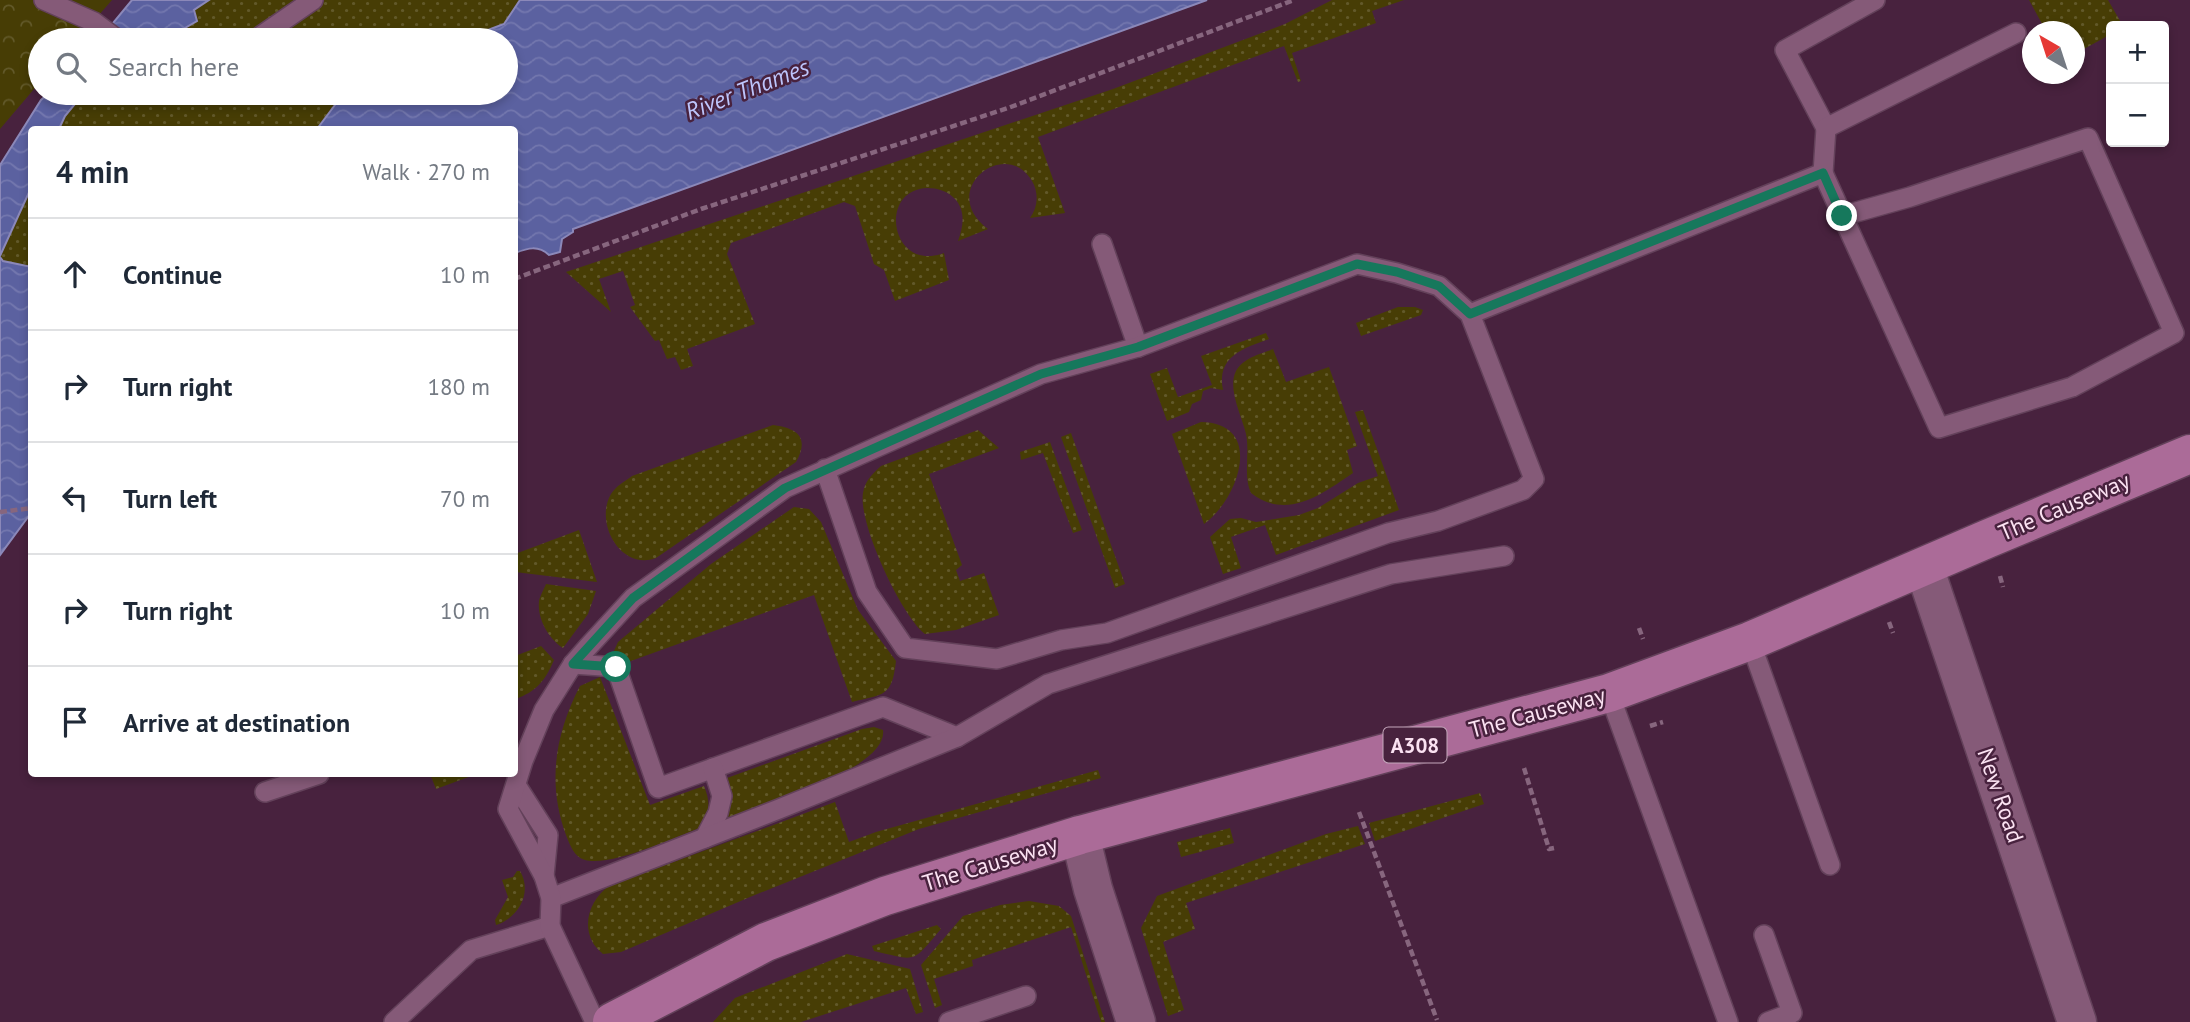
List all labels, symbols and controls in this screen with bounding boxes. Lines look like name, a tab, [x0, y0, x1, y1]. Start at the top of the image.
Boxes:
north arrow	[2022, 21, 2085, 84]
map controls	[2106, 21, 2169, 147]
button: +	[2106, 21, 2169, 84]
search box	[28, 28, 518, 105]
icon: search	[52, 48, 90, 86]
text: Search here	[108, 50, 239, 83]
water label: River Thames	[681, 51, 814, 127]
button: −	[2106, 84, 2169, 147]
text: 4 min	[56, 152, 129, 191]
text: Walk · 270 m	[363, 157, 490, 186]
route end	[1826, 200, 1857, 231]
icon: ahead	[56, 255, 94, 293]
text: Continue	[123, 258, 222, 291]
text: 10 m	[440, 260, 490, 289]
icon: right	[56, 367, 94, 405]
text: Turn right	[123, 370, 232, 403]
text: 180 m	[428, 372, 490, 401]
street label: The Causeway	[1994, 465, 2134, 547]
icon: left	[56, 479, 94, 517]
text: Turn left	[123, 482, 217, 515]
text: 70 m	[440, 484, 490, 513]
icon: right	[56, 591, 94, 629]
text: Turn right	[123, 594, 232, 627]
text: 10 m	[440, 596, 490, 625]
route start	[600, 651, 631, 682]
street label: The Causeway	[1466, 680, 1609, 744]
icon: arrive	[56, 703, 94, 741]
text: Arrive at destination	[123, 706, 350, 739]
road number: A308	[1384, 728, 1446, 762]
street label: New Road	[1971, 744, 2031, 846]
street label: The Causeway	[919, 829, 1061, 897]

